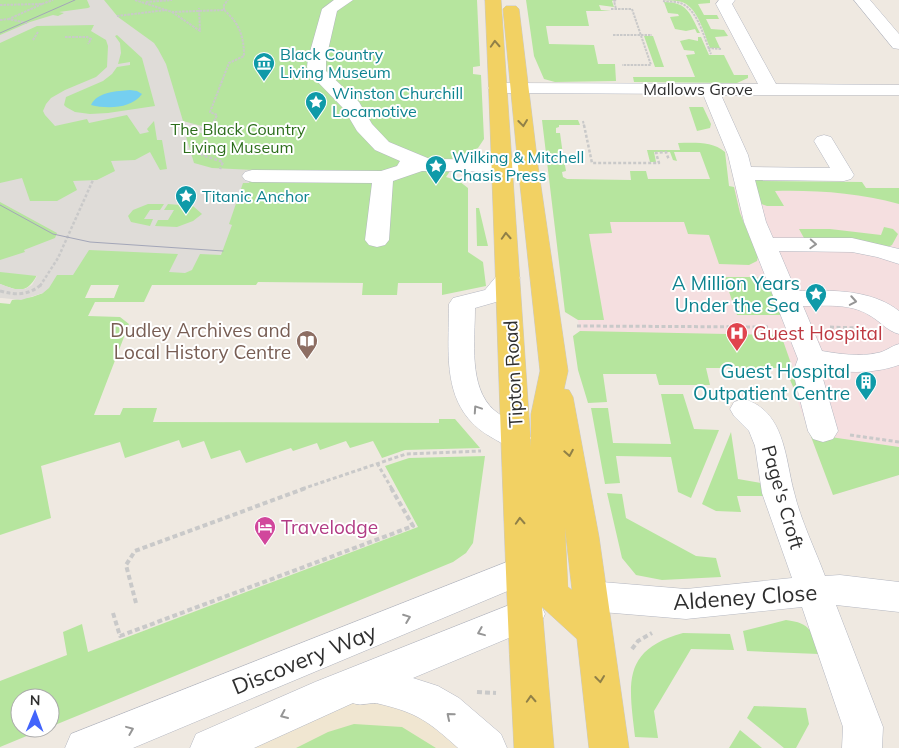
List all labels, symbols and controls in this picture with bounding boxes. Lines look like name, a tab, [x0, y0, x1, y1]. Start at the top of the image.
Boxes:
one-way arrow	[489, 40, 500, 48]
place label: Black Country Living Museum	[280, 44, 391, 82]
museum icon: Black Country Living Museum	[252, 51, 276, 82]
street label: Mallows Grove	[643, 79, 753, 99]
place label: Winston Churchill Locamotive	[332, 83, 463, 121]
place icon: Winston Churchill Locamotive	[304, 90, 328, 121]
park label: The Black Country Living Museum	[170, 119, 306, 157]
one-way arrow	[517, 120, 528, 128]
place label: Wilking & Mitchell Chasis Press	[452, 147, 584, 185]
place icon: Wilking & Mitchell Chasis Press	[424, 154, 448, 185]
place icon: Titanic Anchor	[174, 184, 198, 215]
place label: Titanic Anchor	[202, 186, 310, 206]
one-way arrow	[501, 232, 512, 240]
one-way arrow	[810, 238, 818, 249]
place label: A Million Years Under the Sea	[672, 271, 800, 317]
place icon: A Million Years Under the Sea	[804, 282, 828, 313]
one-way arrow	[848, 295, 857, 305]
place label: Dudley Archives and Local History Centre	[110, 318, 291, 364]
street label: Tipton Road	[498, 320, 528, 428]
hospital icon: Guest Hospital	[725, 321, 749, 352]
place label: Guest Hospital	[753, 321, 882, 345]
library icon: Dudley Archives and Local History Centre	[295, 329, 319, 360]
place label: Guest Hospital Outpatient Centre	[693, 359, 850, 405]
building icon: Guest Hospital Outpatient Centre	[854, 370, 878, 401]
one-way arrow	[474, 405, 483, 415]
street label: Page's Croft	[757, 442, 809, 552]
one-way arrow	[563, 449, 573, 458]
hotel icon: Travelodge	[253, 515, 277, 546]
place label: Travelodge	[281, 515, 378, 539]
one-way arrow	[515, 517, 525, 524]
street label: Aldeney Close	[672, 578, 818, 616]
one-way arrow	[402, 614, 411, 624]
street label: Discovery Way	[228, 617, 381, 701]
one-way arrow	[478, 626, 486, 636]
one-way arrow	[594, 676, 605, 684]
north arrow	[10, 688, 60, 738]
text: N	[30, 691, 41, 709]
one-way arrow	[525, 695, 536, 703]
one-way arrow	[280, 709, 289, 720]
one-way arrow	[446, 713, 455, 722]
one-way arrow	[125, 725, 134, 736]

